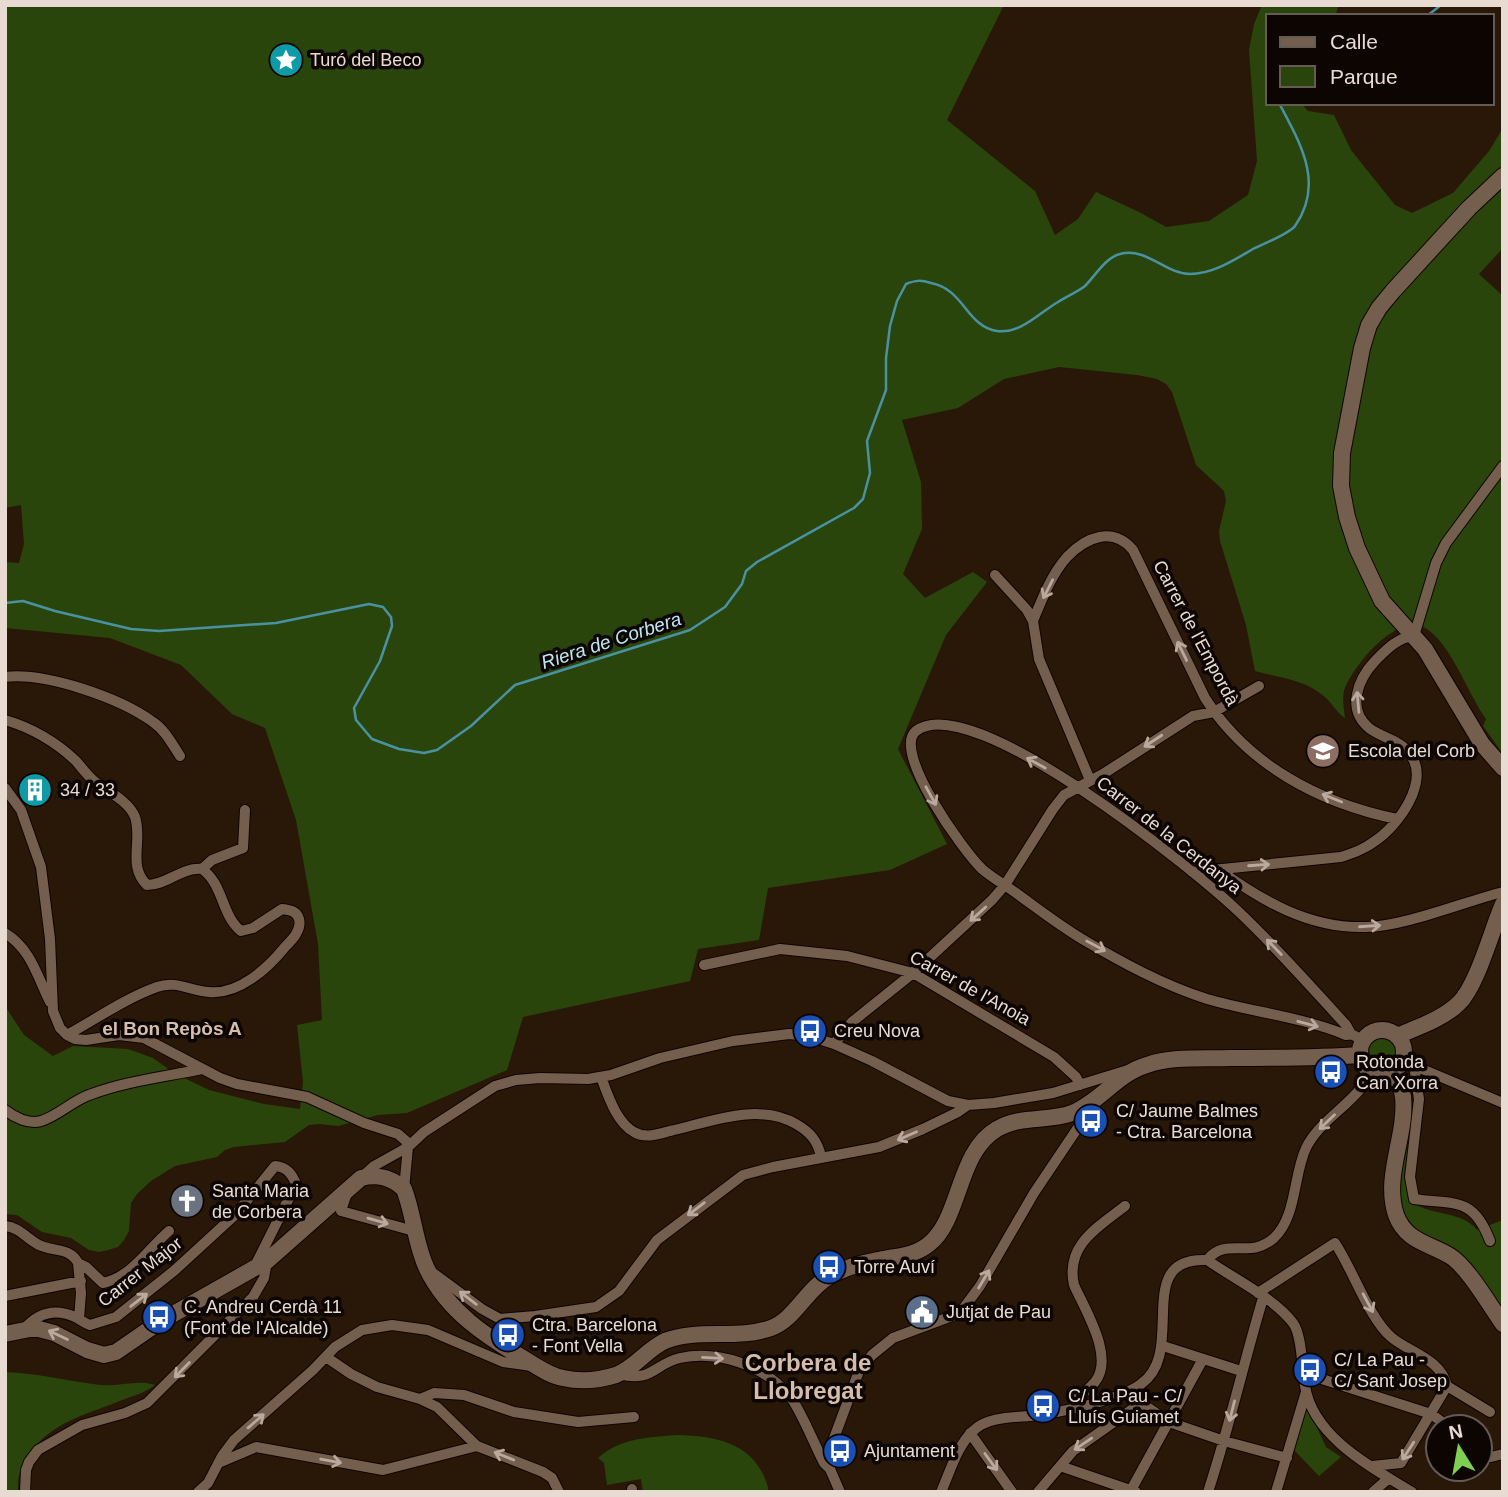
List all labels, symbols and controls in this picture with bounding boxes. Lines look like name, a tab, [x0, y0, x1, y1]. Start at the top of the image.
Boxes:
legend	[1266, 14, 1494, 105]
text: Calle	[1330, 30, 1378, 53]
place icon: Turó del Beco	[267, 41, 305, 79]
place label: Turó del Beco	[310, 50, 421, 70]
text: Parque	[1330, 65, 1398, 88]
street label: Carrer de l'Empordà	[1149, 557, 1243, 710]
one-way arrow	[1040, 578, 1054, 599]
water label: Riera de Corbera	[539, 608, 684, 673]
one-way arrow	[1175, 641, 1188, 662]
one-way arrow	[1351, 691, 1364, 714]
school or university icon: Escola del Corb	[1304, 732, 1342, 770]
one-way arrow	[1144, 733, 1163, 748]
place label: Escola del Corb	[1348, 741, 1475, 761]
one-way arrow	[1027, 756, 1047, 770]
building icon: 34 / 33	[16, 771, 54, 809]
street label: Carrer de la Cerdanya	[1093, 772, 1246, 898]
place label: 34 / 33	[60, 780, 115, 800]
one-way arrow	[924, 785, 938, 805]
one-way arrow	[1322, 791, 1343, 804]
one-way arrow	[1248, 858, 1270, 871]
one-way arrow	[969, 906, 987, 922]
one-way arrow	[1358, 919, 1381, 932]
one-way arrow	[1265, 938, 1282, 955]
one-way arrow	[1085, 939, 1105, 953]
street label: Carrer de l'Anoia	[906, 947, 1035, 1030]
bus stop icon: Creu Nova	[791, 1012, 829, 1050]
district label: el Bon Repòs A	[102, 1018, 242, 1039]
one-way arrow	[1296, 1018, 1319, 1031]
place label: Creu Nova	[834, 1021, 921, 1041]
place label: Rotonda Can Xorra	[1356, 1052, 1439, 1093]
bus stop icon: Rotonda Can Xorra	[1312, 1053, 1350, 1091]
place label: C/ Jaume Balmes - Ctra. Barcelona	[1116, 1101, 1258, 1142]
bus stop icon: C/ Jaume Balmes - Ctra. Barcelona	[1072, 1102, 1110, 1140]
one-way arrow	[1319, 1114, 1336, 1131]
one-way arrow	[897, 1130, 918, 1143]
place label: Santa Maria de Corbera	[212, 1181, 310, 1222]
church icon: Santa Maria de Corbera	[168, 1182, 206, 1220]
one-way arrow	[687, 1202, 705, 1217]
one-way arrow	[366, 1215, 388, 1228]
street label: Carrer Major	[94, 1233, 186, 1311]
bus stop icon: Torre Auví	[810, 1248, 848, 1286]
place label: Torre Auví	[854, 1257, 935, 1277]
one-way arrow	[977, 1270, 991, 1290]
one-way arrow	[459, 1291, 478, 1306]
one-way arrow	[129, 1292, 147, 1307]
one-way arrow	[1362, 1292, 1376, 1312]
public building icon: Jutjat de Pau	[903, 1293, 941, 1331]
place label: C. Andreu Cerdà 11 (Font de l'Alcalde)	[184, 1297, 342, 1338]
bus stop icon: C. Andreu Cerdà 11 (Font de l'Alcalde)	[140, 1298, 178, 1336]
place label: Jutjat de Pau	[946, 1302, 1051, 1322]
place label: Ctra. Barcelona - Font Vella	[532, 1315, 658, 1356]
bus stop icon: Ctra. Barcelona - Font Vella	[489, 1316, 527, 1354]
one-way arrow	[48, 1328, 69, 1342]
district label: Corbera de Llobregat	[745, 1349, 871, 1404]
place label: C/ La Pau - C/ Sant Josep	[1334, 1350, 1447, 1391]
one-way arrow	[702, 1351, 725, 1364]
bus stop icon: C/ La Pau - C/ Sant Josep	[1291, 1351, 1329, 1389]
one-way arrow	[173, 1361, 190, 1378]
place label: C/ La Pau - C/ Lluís Guiamet	[1068, 1386, 1182, 1427]
bus stop icon: C/ La Pau - C/ Lluís Guiamet	[1024, 1387, 1062, 1425]
one-way arrow	[1225, 1399, 1238, 1422]
one-way arrow	[247, 1413, 265, 1429]
north arrow	[1424, 1413, 1494, 1483]
text: N	[1447, 1420, 1465, 1443]
bus stop icon: Ajuntament	[821, 1432, 859, 1470]
one-way arrow	[1074, 1437, 1094, 1451]
place label: Ajuntament	[864, 1441, 955, 1461]
one-way arrow	[1401, 1441, 1416, 1460]
one-way arrow	[494, 1449, 515, 1462]
one-way arrow	[984, 1453, 999, 1471]
one-way arrow	[319, 1455, 341, 1468]

